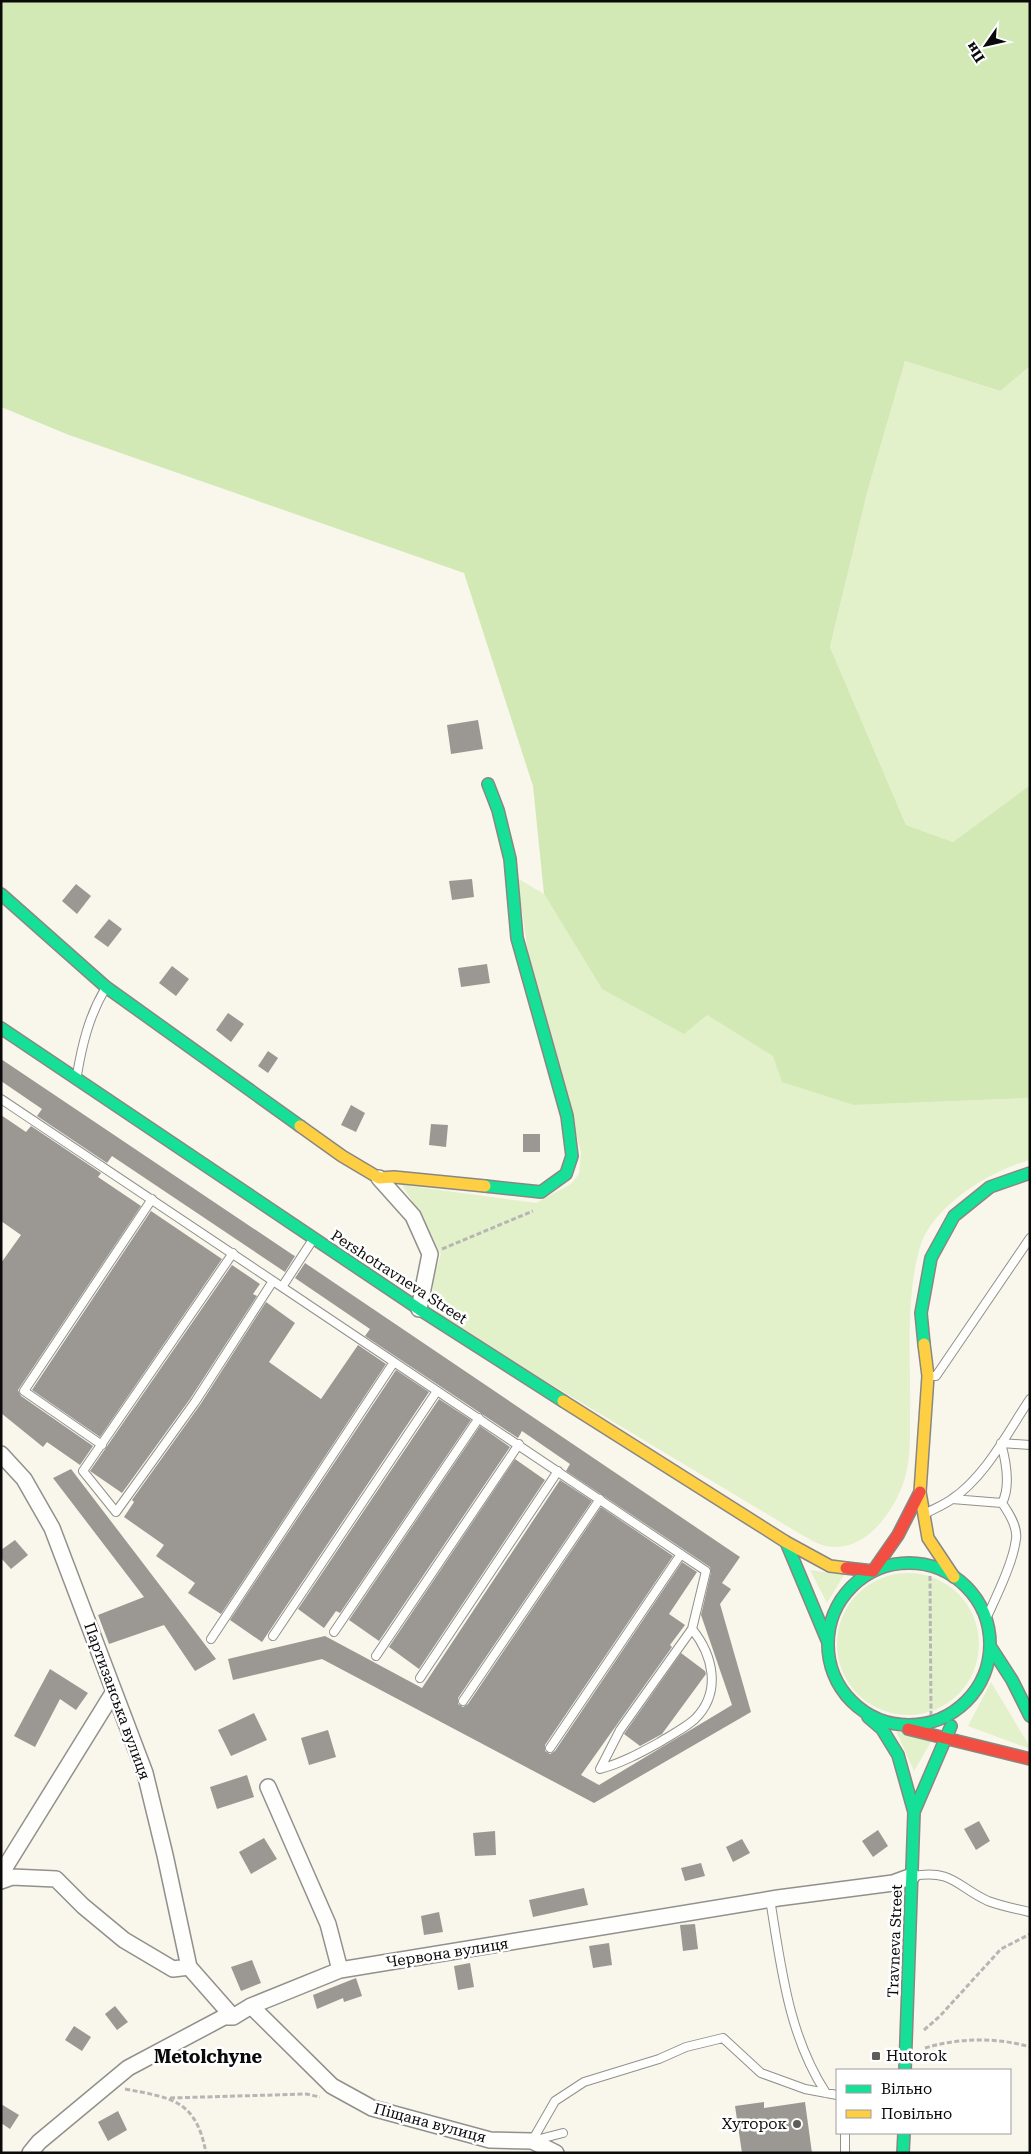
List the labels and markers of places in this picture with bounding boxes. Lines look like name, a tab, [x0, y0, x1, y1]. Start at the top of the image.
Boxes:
place label: Hutorok	[886, 2047, 948, 2065]
marker: Hutorok	[870, 2050, 882, 2062]
place label: Хуторок	[722, 2115, 787, 2133]
marker: Хуторок	[791, 2118, 803, 2130]

